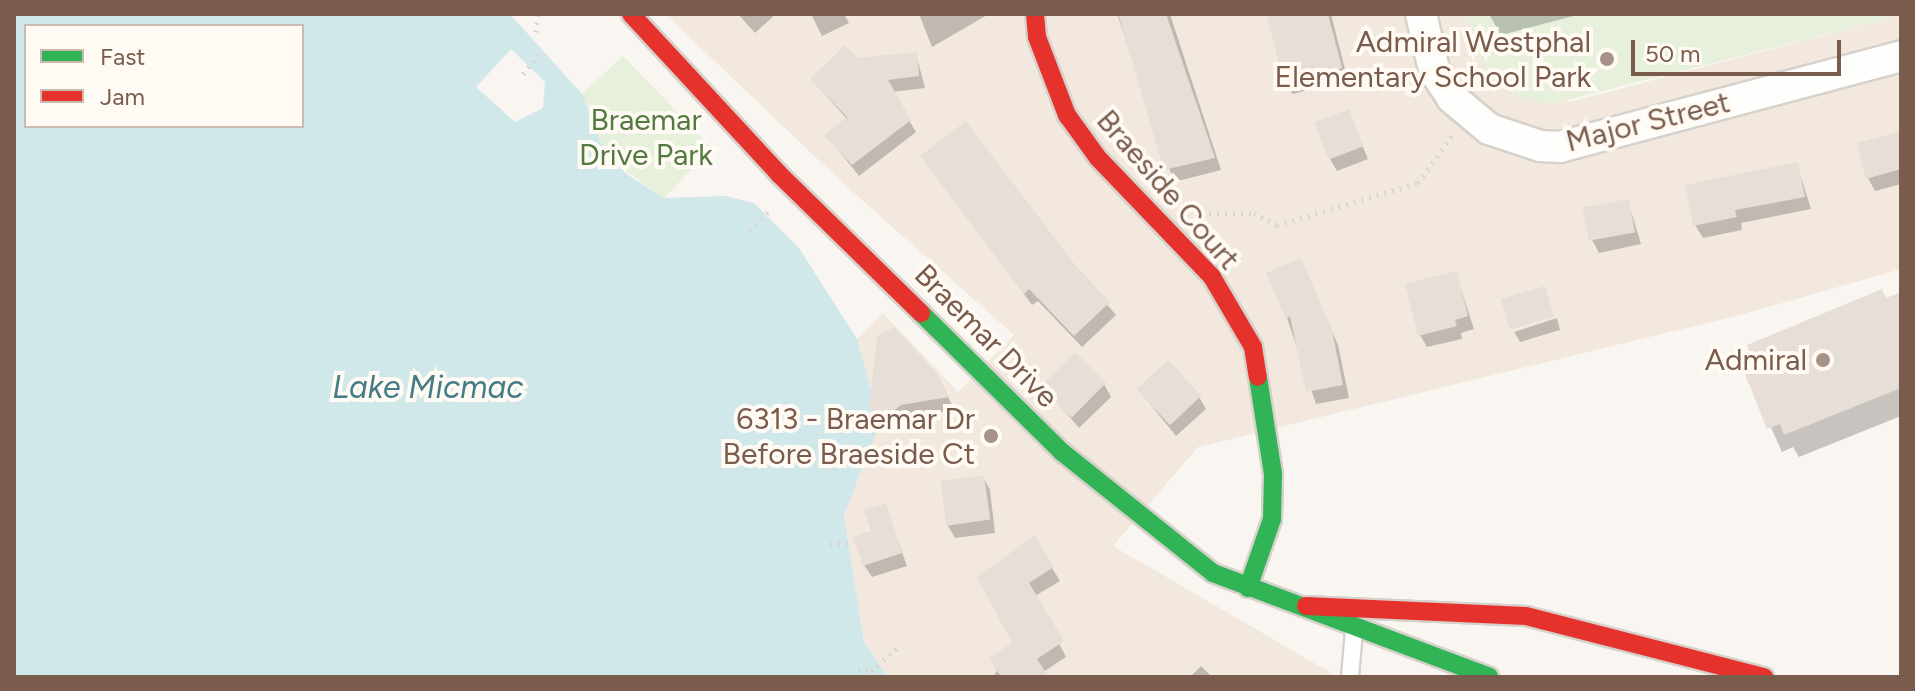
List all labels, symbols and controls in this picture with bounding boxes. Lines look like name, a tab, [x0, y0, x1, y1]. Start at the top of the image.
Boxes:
legend	[24, 24, 304, 128]
place label: Admiral Westphal Elementary School Park	[1274, 24, 1591, 94]
scale bar	[1635, 24, 1845, 74]
text: 50 m	[1645, 39, 1701, 68]
text: Fast	[100, 42, 145, 71]
marker: Admiral Westphal Elementary School Park	[1598, 50, 1616, 68]
text: Jam	[100, 82, 145, 111]
street label: Major Street	[1562, 84, 1734, 160]
park label: Braemar Drive Park	[579, 102, 713, 172]
street label: Braeside Court	[1089, 103, 1247, 277]
street label: Braemar Drive	[907, 257, 1065, 415]
place label: Admiral	[1705, 342, 1807, 378]
marker: Admiral	[1814, 351, 1832, 369]
water label: Lake Micmac	[332, 368, 524, 406]
place label: 6313 - Braemar Dr Before Braeside Ct	[723, 401, 975, 472]
marker: 6313 - Braemar Dr Before Braeside Ct	[982, 427, 1000, 445]

